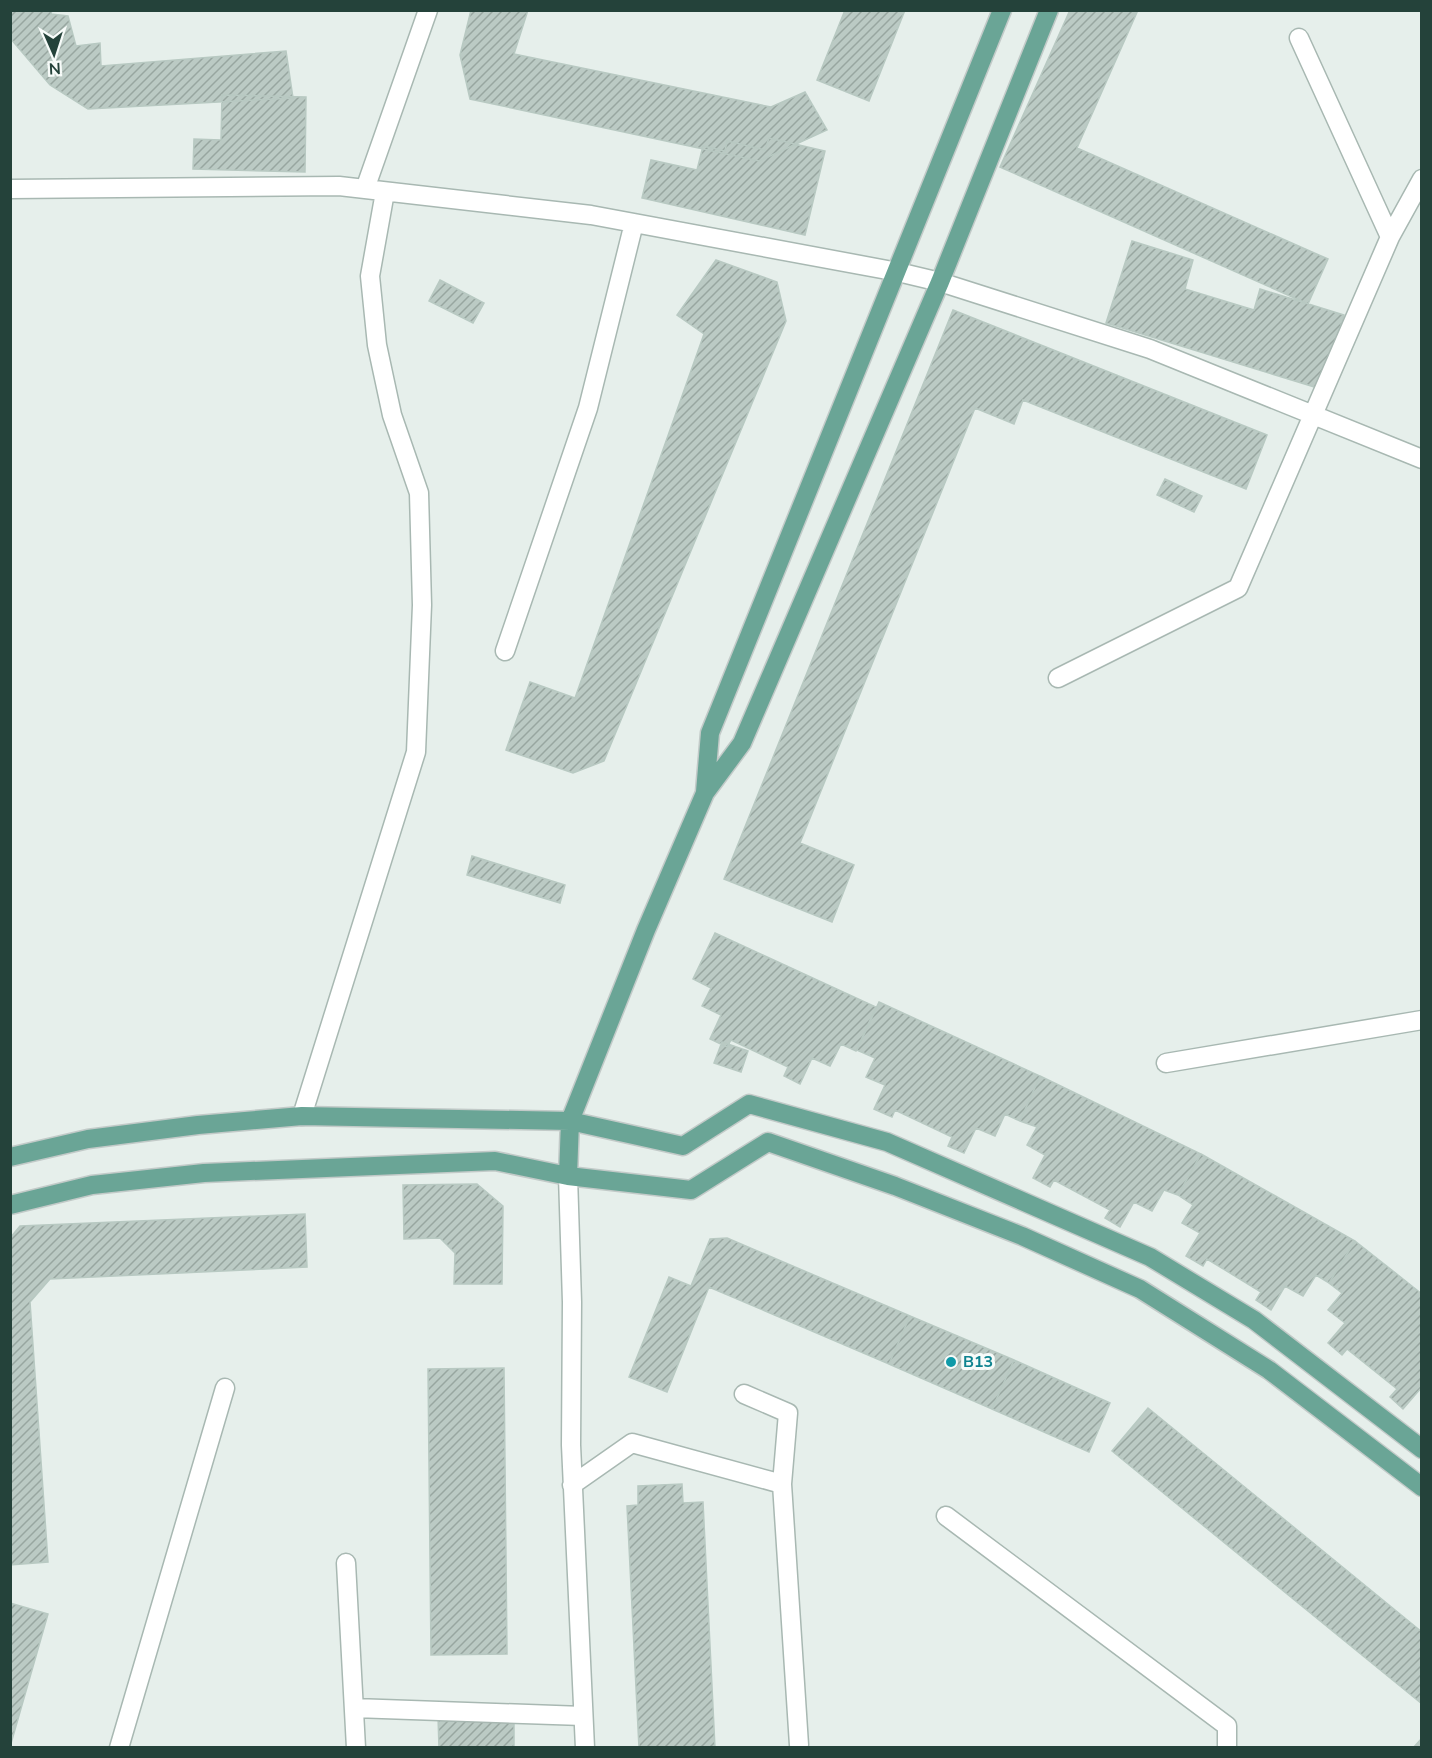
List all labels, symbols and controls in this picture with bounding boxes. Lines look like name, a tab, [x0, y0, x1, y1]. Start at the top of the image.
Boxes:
north arrow	[24, 24, 84, 84]
text: N	[48, 57, 61, 79]
place label: B13	[963, 1351, 993, 1373]
marker: B13	[944, 1355, 958, 1369]

